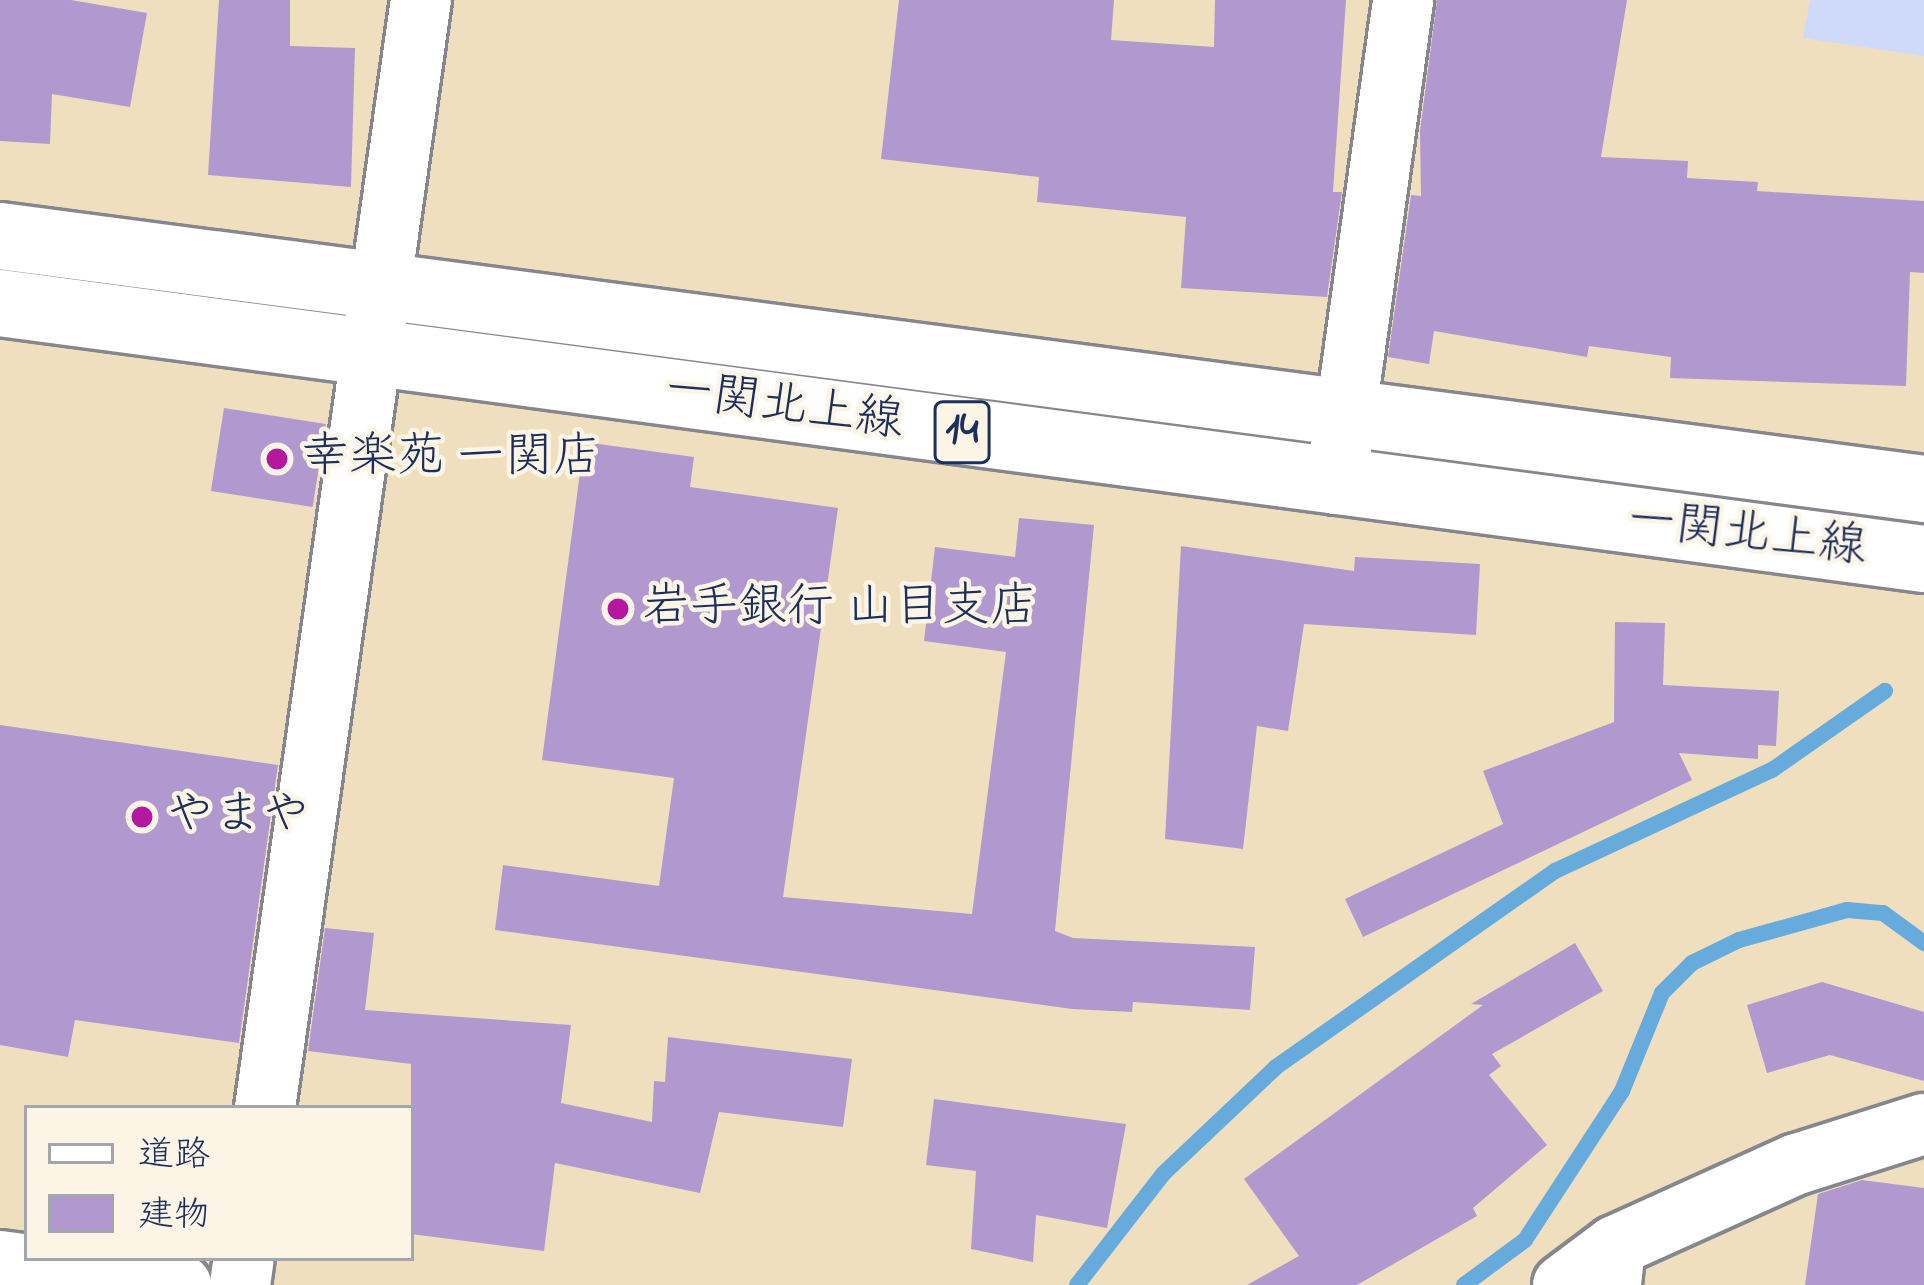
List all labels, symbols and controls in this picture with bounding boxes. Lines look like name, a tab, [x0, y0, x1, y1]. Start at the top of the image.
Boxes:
street label: 一関北上線	[661, 362, 907, 452]
road number: 14	[932, 393, 992, 471]
place label: 幸楽苑 一関店	[301, 430, 601, 488]
marker: 幸楽苑 一関店	[264, 446, 290, 472]
street label: 一関北上線	[1624, 492, 1870, 578]
place label: 岩手銀行 山目支店	[642, 580, 1038, 638]
marker: 岩手銀行 山目支店	[605, 596, 631, 622]
place label: やまや	[166, 788, 310, 846]
marker: やまや	[129, 804, 155, 830]
legend	[24, 1105, 414, 1261]
text: 道路	[138, 1130, 210, 1183]
text: 建物	[138, 1190, 210, 1243]

